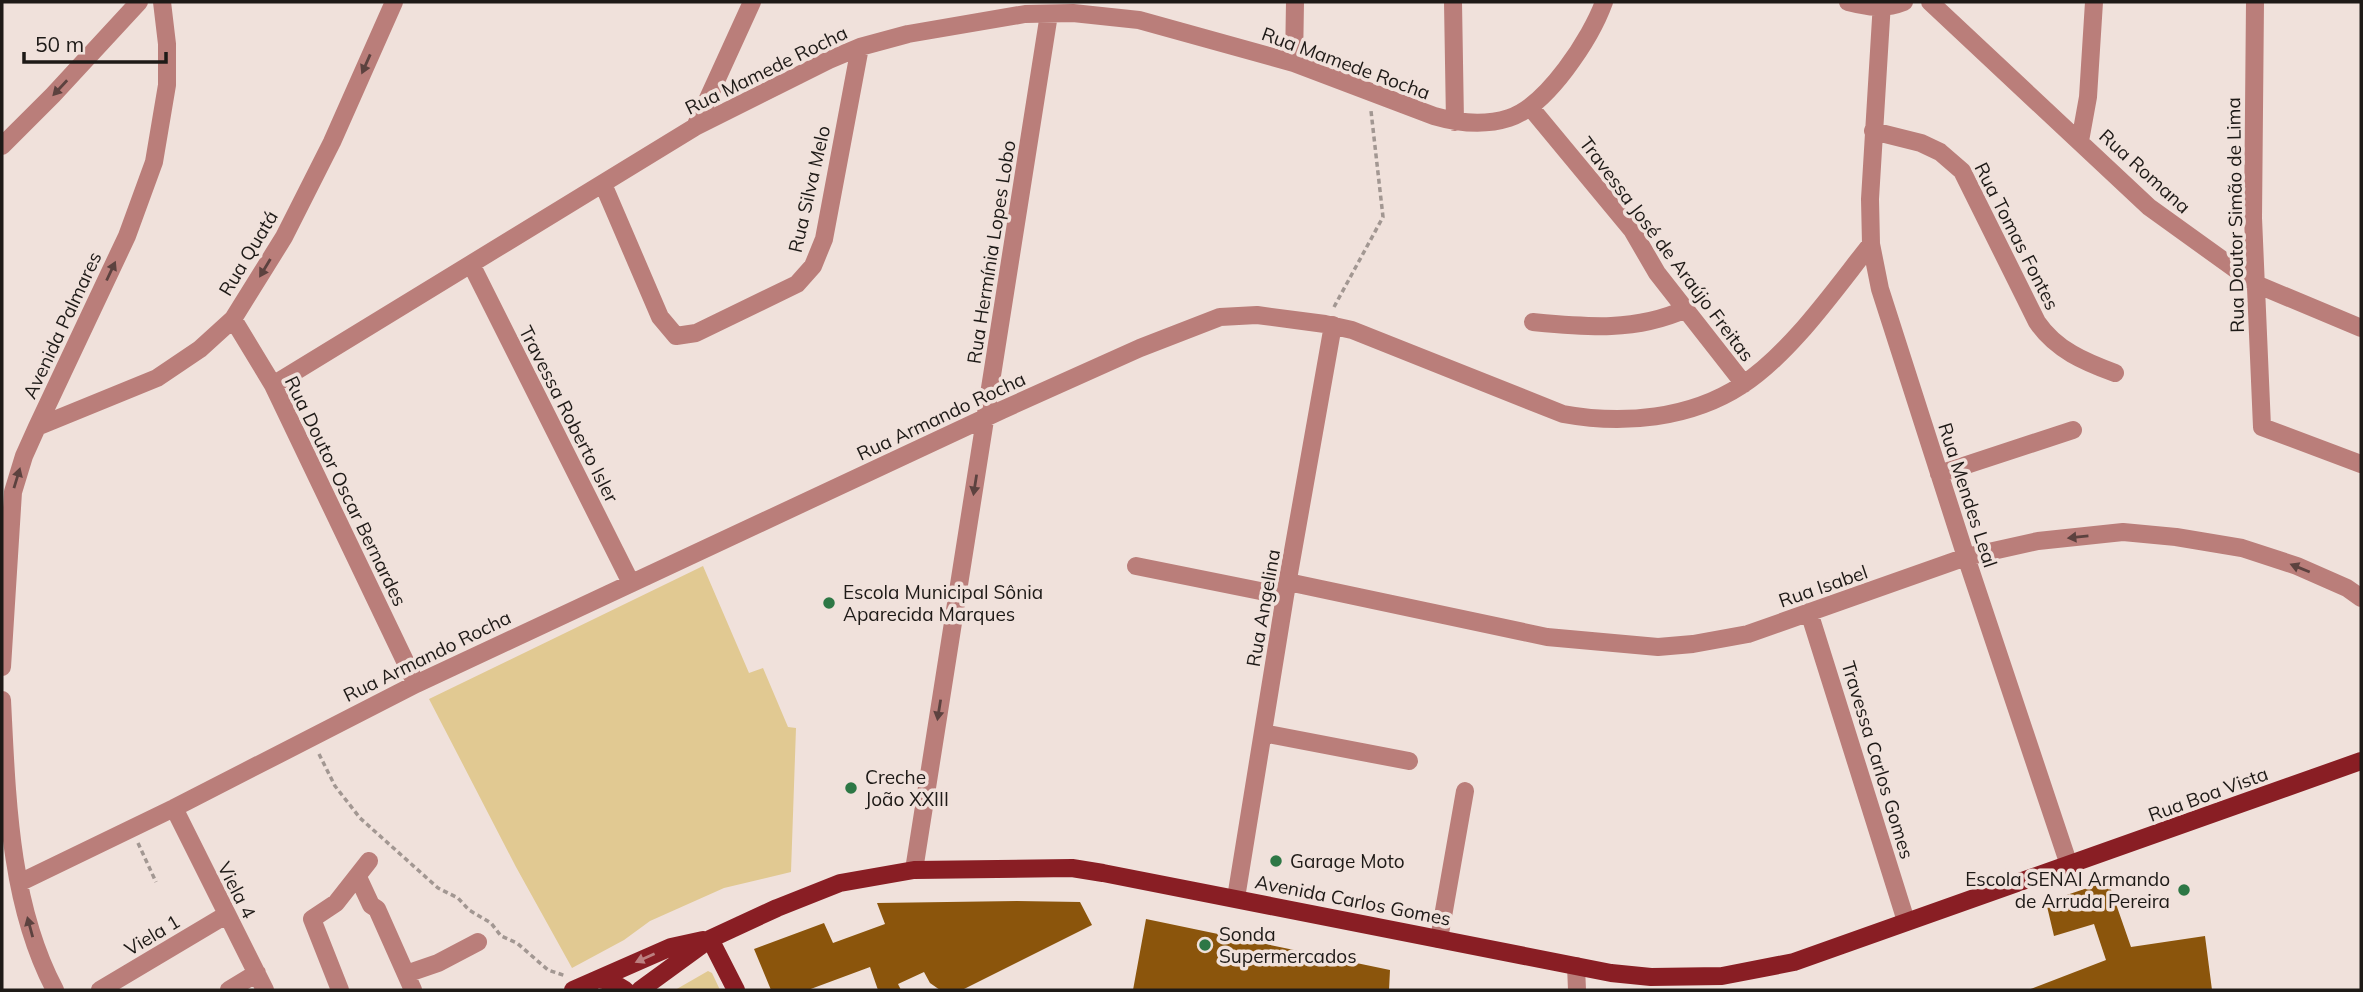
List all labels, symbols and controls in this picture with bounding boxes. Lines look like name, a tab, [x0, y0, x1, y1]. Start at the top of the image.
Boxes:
street label: Rua Mamede Rocha	[681, 20, 851, 120]
scale bar	[24, 21, 166, 65]
street label: Rua Mamede Rocha	[1258, 21, 1434, 105]
text: 50 m	[35, 31, 84, 57]
one-way arrow	[360, 54, 372, 74]
one-way arrow	[52, 79, 68, 97]
street label: Rua Doutor Simão de Lima	[2221, 97, 2249, 333]
street label: Rua Silva Melo	[783, 123, 835, 255]
street label: Rua Romana	[2094, 124, 2196, 218]
street label: Travessa José de Araújo Freitas	[1575, 132, 1759, 366]
street label: Rua Hermínia Lopes Lobo	[961, 138, 1021, 366]
street label: Rua Tomas Fontes	[1969, 158, 2065, 314]
street label: Rua Quatá	[213, 206, 283, 300]
street label: Avenida Palmares	[17, 248, 107, 402]
one-way arrow	[259, 258, 272, 277]
one-way arrow	[105, 261, 117, 281]
street label: Travessa Roberto Isler	[514, 322, 624, 506]
street label: Rua Armando Rocha	[853, 366, 1029, 466]
street label: Rua Doutor Oscar Bernardes	[280, 372, 412, 610]
street label: Rua Mendes Leal	[1933, 420, 2003, 570]
one-way arrow	[13, 467, 23, 488]
one-way arrow	[970, 474, 981, 496]
one-way arrow	[2066, 532, 2088, 543]
street label: Rua Angelina	[1241, 547, 1285, 669]
street label: Rua Isabel	[1775, 560, 1871, 612]
one-way arrow	[2290, 562, 2311, 573]
place label: Escola Municipal Sônia Aparecida Marques	[843, 580, 1043, 626]
marker: Escola Municipal Sônia Aparecida Marques	[821, 595, 837, 611]
street label: Rua Armando Rocha	[339, 605, 515, 707]
street label: Travessa Carlos Gomes	[1836, 658, 1920, 862]
one-way arrow	[933, 699, 944, 721]
street label: Rua Boa Vista	[2145, 761, 2271, 827]
place label: Creche João XXIII	[865, 765, 949, 811]
marker: Creche João XXIII	[843, 780, 859, 796]
place label: Garage Moto	[1290, 849, 1405, 873]
marker: Garage Moto	[1268, 853, 1284, 869]
street label: Viela 4	[213, 858, 261, 922]
place label: Escola SENAI Armando de Arruda Pereira	[1965, 867, 2170, 913]
street label: Avenida Carlos Gomes	[1253, 869, 1453, 931]
marker: Escola SENAI Armando de Arruda Pereira	[2176, 882, 2192, 898]
street label: Viela 1	[120, 909, 184, 961]
one-way arrow	[24, 916, 35, 938]
place label: Sonda Supermercados	[1219, 922, 1357, 968]
marker: Sonda Supermercados	[1197, 937, 1213, 953]
one-way arrow	[634, 953, 655, 964]

